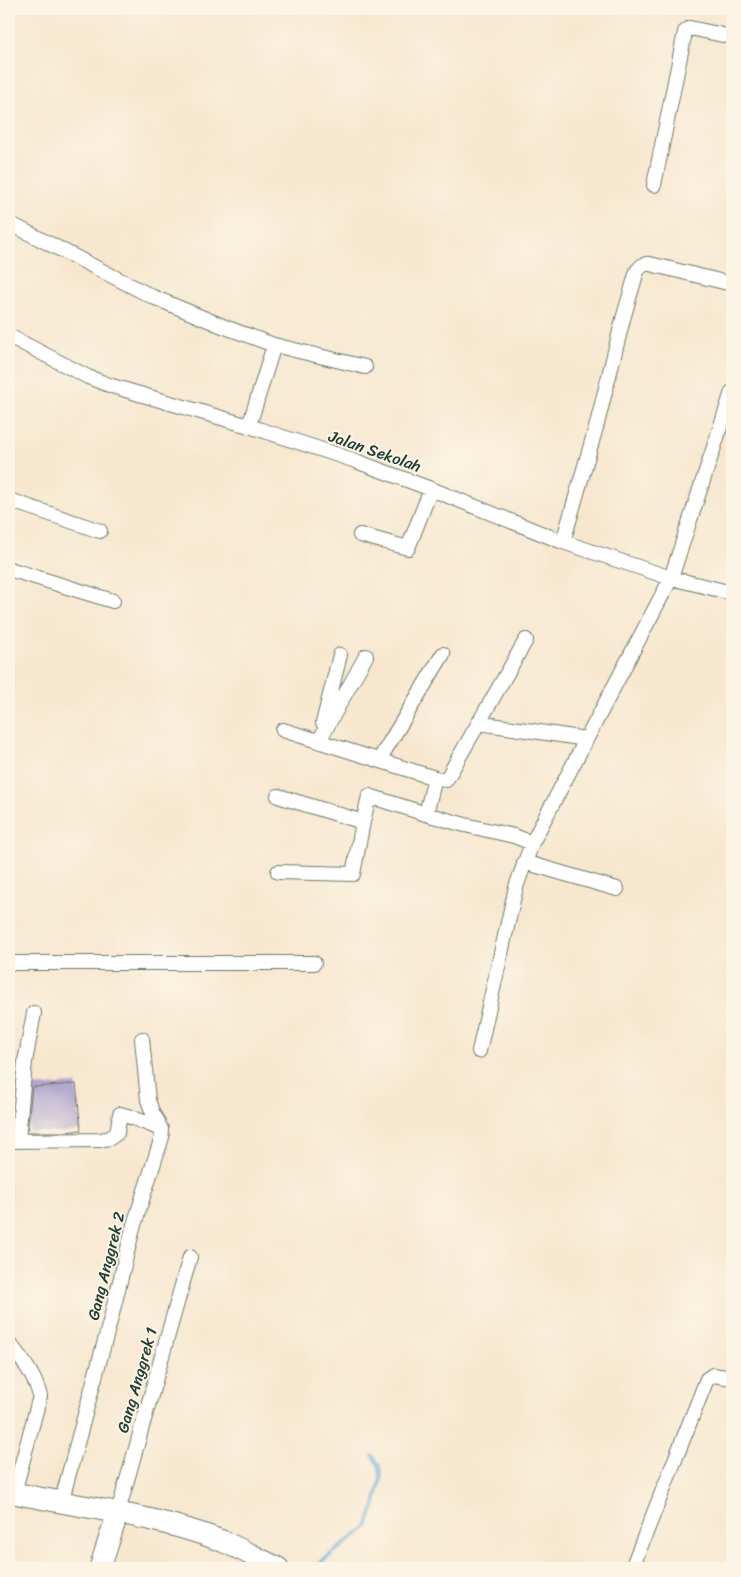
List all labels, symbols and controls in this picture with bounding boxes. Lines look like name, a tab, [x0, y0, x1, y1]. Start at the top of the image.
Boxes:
street label: Jalan Sekolah	[324, 421, 425, 480]
street label: Gang Anggrek 2	[79, 1209, 133, 1323]
street label: Gang Anggrek 1	[108, 1324, 166, 1436]

